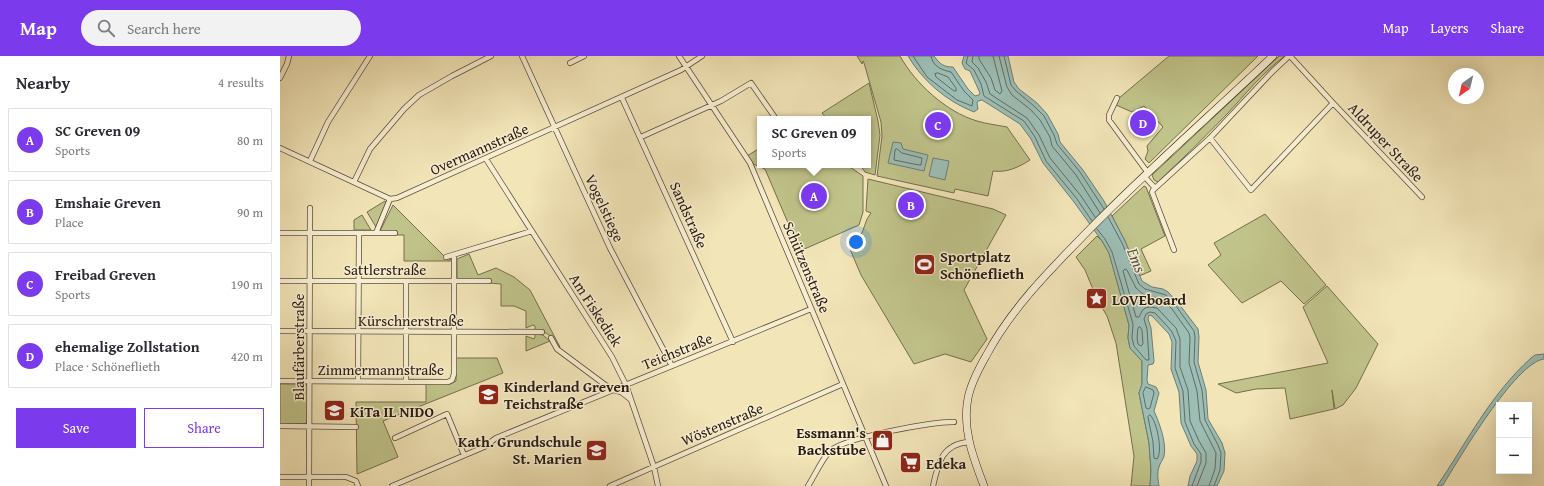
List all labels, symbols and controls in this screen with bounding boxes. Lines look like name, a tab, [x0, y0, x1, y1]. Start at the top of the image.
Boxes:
search box	[81, 10, 361, 46]
text: Map	[20, 14, 57, 42]
icon: search	[95, 17, 117, 39]
text: Search here	[127, 18, 201, 39]
text: Map	[1383, 18, 1409, 38]
text: Layers	[1431, 18, 1469, 38]
text: Share	[1491, 18, 1524, 38]
north arrow	[1448, 68, 1484, 104]
text: Nearby	[16, 70, 70, 95]
text: 4 results	[218, 73, 264, 92]
street label: Aldruper Straße	[1344, 98, 1428, 186]
pin: D	[1130, 108, 1156, 138]
pin: C	[925, 110, 951, 140]
popup	[757, 116, 871, 168]
street label: Overmannstraße	[426, 118, 532, 180]
text: SC Greven 09	[55, 120, 140, 141]
text: SC Greven 09	[771, 122, 857, 143]
text: A	[26, 131, 34, 150]
text: 80 m	[237, 131, 263, 150]
text: Sports	[55, 141, 90, 160]
text: Sports	[771, 143, 807, 162]
street label: Vogelstiege	[580, 171, 630, 245]
street label: Sandstraße	[665, 178, 713, 252]
pin: A	[801, 181, 827, 211]
pin: B	[898, 190, 924, 220]
text: Emshaie Greven	[55, 192, 161, 213]
text: B	[26, 203, 34, 222]
text: 90 m	[237, 203, 263, 222]
text: Place	[55, 213, 84, 232]
street label: Schützenstraße	[778, 218, 836, 316]
your location	[846, 232, 866, 252]
water label: Ems	[1121, 243, 1153, 276]
place label: Sportplatz Schöneflieth	[940, 246, 1024, 284]
sports icon: Sportplatz Schöneflieth	[911, 252, 937, 278]
street label: Sattlerstraße	[344, 259, 426, 280]
text: Freibad Greven	[55, 264, 156, 285]
street label: Am Fiskediek	[564, 269, 628, 351]
text: C	[26, 275, 34, 294]
text: 190 m	[231, 275, 263, 294]
text: Sports	[55, 285, 90, 304]
place icon: LOVEboard	[1083, 286, 1109, 312]
place label: LOVEboard	[1112, 289, 1187, 310]
street label: Blaufärberstraße	[288, 293, 309, 401]
street label: Kürschnerstraße	[358, 310, 464, 331]
street label: Teichstraße	[639, 327, 715, 375]
text: ehemalige Zollstation	[55, 336, 200, 357]
text: D	[26, 347, 34, 366]
text: 420 m	[231, 347, 263, 366]
text: Place · Schöneflieth	[55, 357, 160, 376]
street label: Zimmermannstraße	[318, 359, 444, 380]
place label: Kinderland Greven Teichstraße	[504, 376, 630, 414]
school or university icon: Kinderland Greven Teichstraße	[475, 382, 501, 408]
street label: Wöstenstraße	[678, 397, 766, 451]
school or university icon: KiTa IL NIDO	[321, 398, 347, 424]
place label: KiTa IL NIDO	[350, 401, 434, 422]
map controls	[1496, 402, 1532, 474]
button: +	[1496, 402, 1532, 438]
button: Save	[16, 408, 136, 448]
button: Share	[144, 408, 264, 448]
place label: Essmann's Backstube	[796, 422, 866, 460]
shop icon: Essmann's Backstube	[869, 428, 895, 454]
place label: Kath. Grundschule St. Marien	[458, 431, 582, 469]
school or university icon: Kath. Grundschule St. Marien	[584, 437, 610, 463]
button: −	[1496, 438, 1532, 474]
supermarket icon: Edeka	[897, 450, 923, 476]
place label: Edeka	[926, 453, 967, 474]

